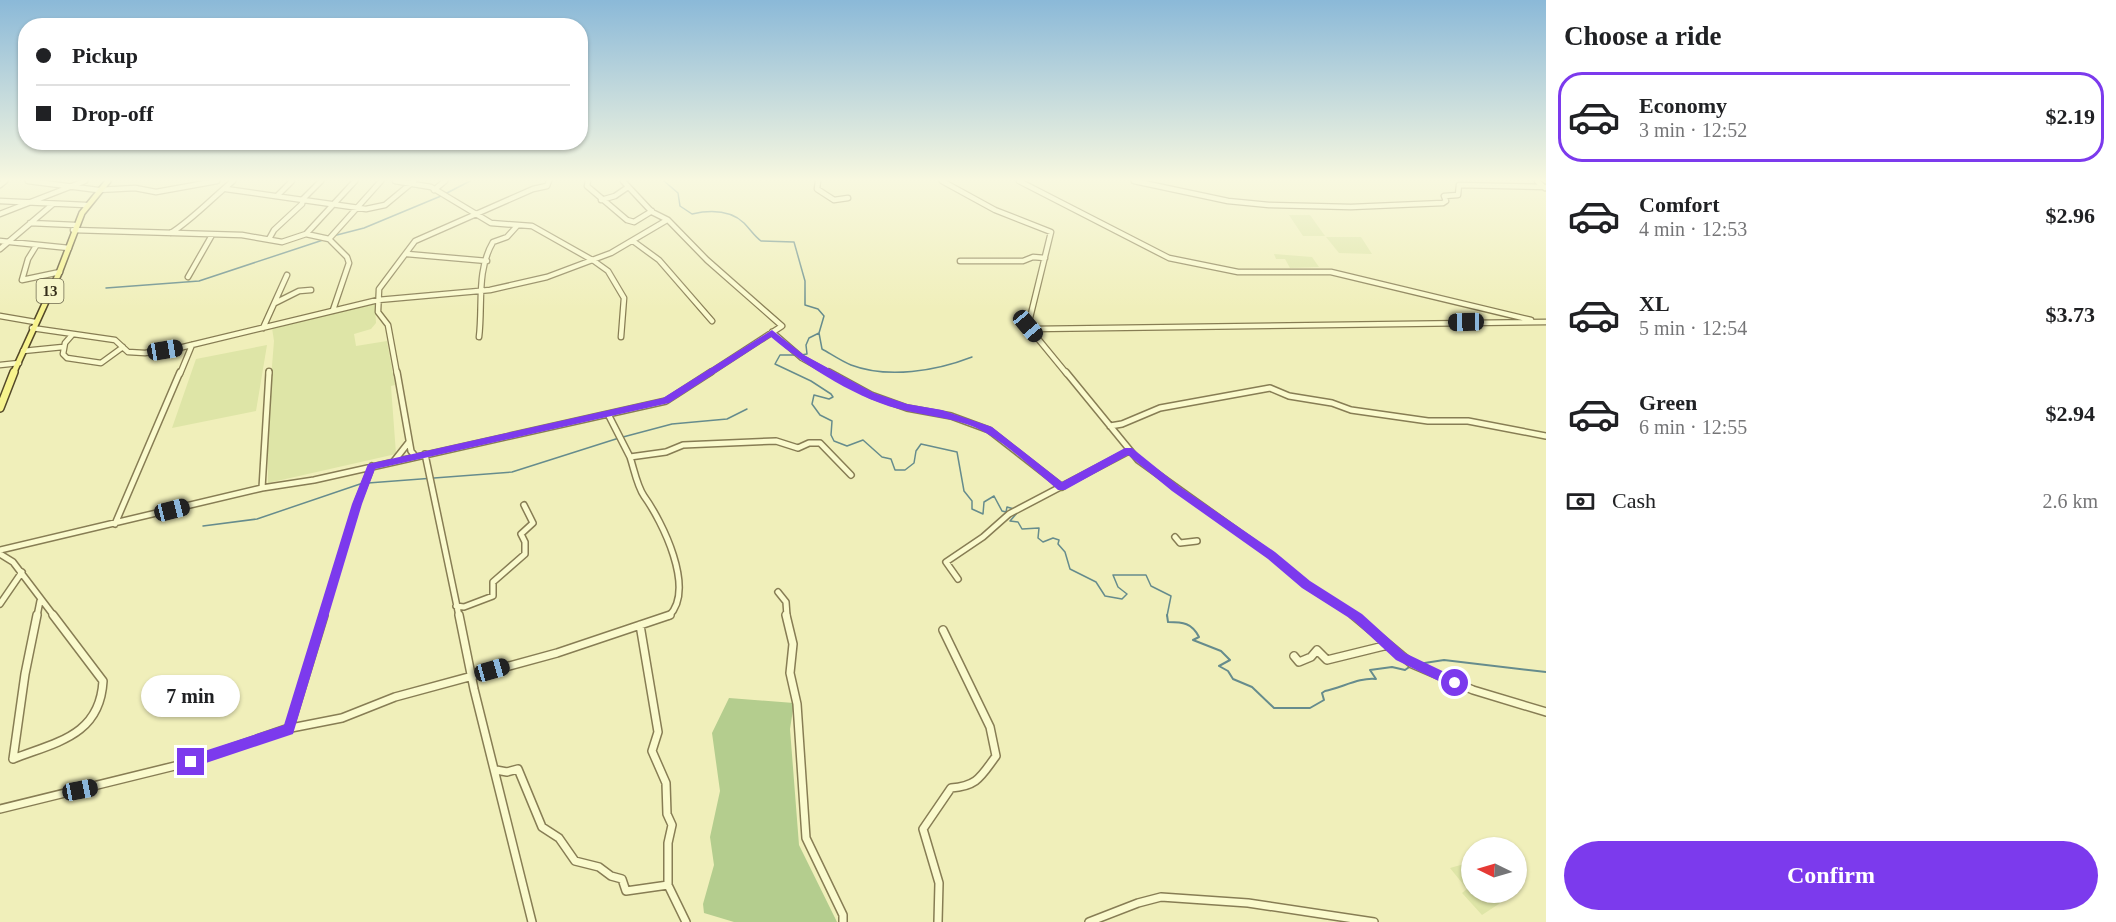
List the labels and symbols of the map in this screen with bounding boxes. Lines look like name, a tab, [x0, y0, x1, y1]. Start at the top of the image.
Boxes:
road number: 13	[36, 279, 64, 303]
car	[1010, 306, 1046, 346]
car	[1448, 313, 1484, 331]
car	[146, 338, 184, 362]
car	[152, 497, 192, 523]
car	[472, 656, 512, 684]
route start	[1441, 669, 1468, 696]
callout: 7 min	[142, 675, 240, 717]
route end	[177, 748, 204, 775]
car	[61, 778, 99, 802]
north arrow	[1461, 837, 1527, 903]

